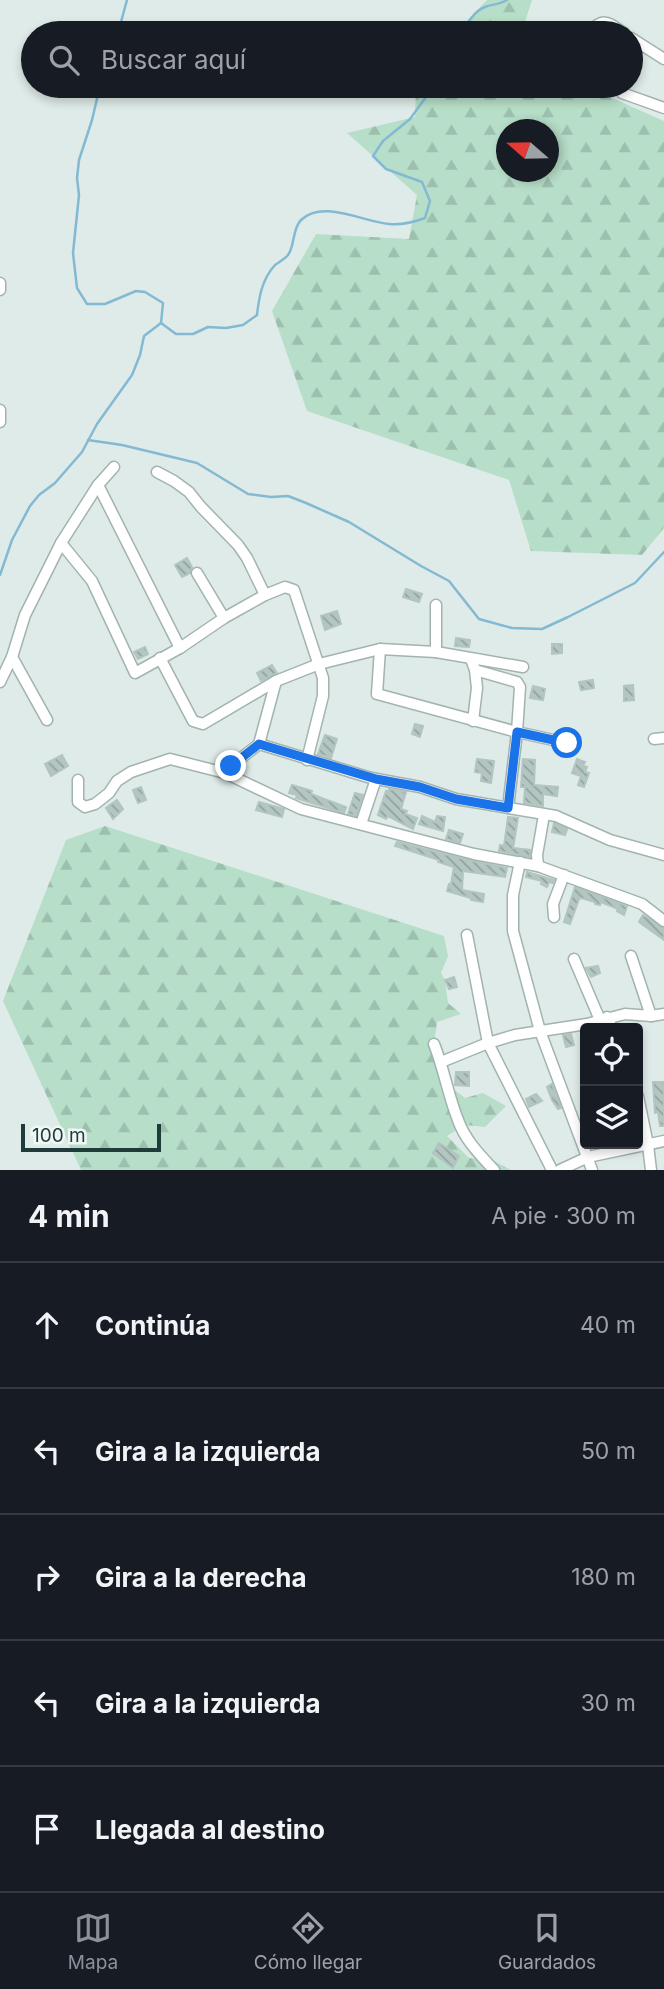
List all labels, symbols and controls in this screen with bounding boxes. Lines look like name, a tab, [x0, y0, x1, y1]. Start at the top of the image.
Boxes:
search box	[21, 21, 643, 98]
icon: search	[45, 41, 83, 79]
text: Buscar aquí	[101, 44, 246, 75]
north arrow	[496, 119, 559, 182]
route start	[551, 727, 582, 758]
route end	[215, 750, 246, 781]
map controls	[580, 1023, 643, 1149]
button: locate	[580, 1023, 643, 1086]
button: layers	[580, 1086, 643, 1149]
scale bar	[21, 1121, 161, 1153]
text: 100 m	[32, 1124, 86, 1147]
text: 4 min	[28, 1198, 110, 1234]
text: A pie · 300 m	[491, 1202, 636, 1230]
icon: ahead	[28, 1306, 66, 1344]
text: Continúa	[95, 1310, 210, 1341]
text: 40 m	[580, 1311, 636, 1339]
icon: left	[28, 1432, 66, 1470]
text: Gira a la izquierda	[95, 1436, 321, 1467]
text: 50 m	[581, 1437, 636, 1465]
icon: right	[28, 1558, 66, 1596]
text: Gira a la derecha	[95, 1562, 307, 1593]
text: 180 m	[571, 1563, 636, 1591]
icon: left	[28, 1684, 66, 1722]
text: Gira a la izquierda	[95, 1688, 321, 1719]
text: 30 m	[581, 1689, 636, 1717]
icon: arrive	[28, 1810, 66, 1848]
text: Llegada al destino	[95, 1814, 325, 1845]
tab: Mapa	[68, 1909, 118, 1974]
tab: Cómo llegar	[254, 1909, 362, 1974]
tab: Guardados	[498, 1909, 596, 1974]

